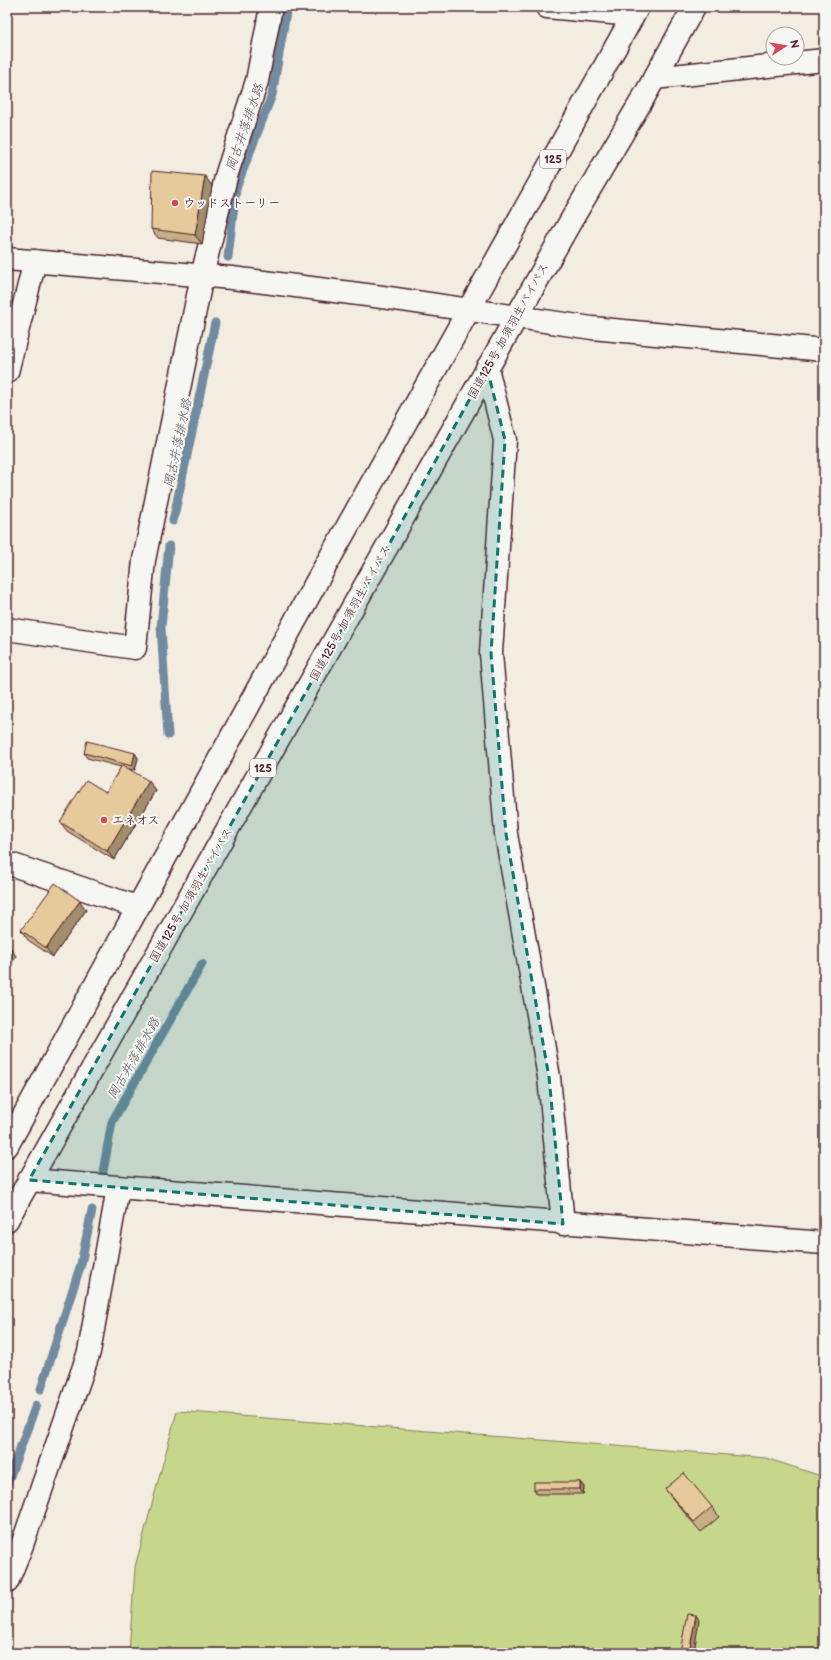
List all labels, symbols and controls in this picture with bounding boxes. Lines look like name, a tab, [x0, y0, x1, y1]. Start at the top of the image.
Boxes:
north arrow	[765, 26, 805, 66]
text: N	[787, 39, 802, 49]
water label: 岡古井落排水路	[223, 81, 268, 173]
road number: 125	[540, 150, 566, 168]
place label: ウッドストーリー	[183, 196, 280, 211]
marker: ウッドストーリー	[170, 198, 180, 208]
street label: 国道125号 加須羽生バイパス	[465, 260, 552, 402]
water label: 岡古井落排水路	[161, 396, 195, 489]
street label: 国道125号 加須羽生バイパス	[307, 542, 394, 684]
road number: 125	[250, 759, 276, 777]
place label: エネオス	[112, 813, 159, 828]
marker: エネオス	[99, 815, 109, 825]
street label: 国道125号 加須羽生バイパス	[147, 825, 236, 966]
water label: 岡古井落排水路	[104, 1014, 164, 1102]

